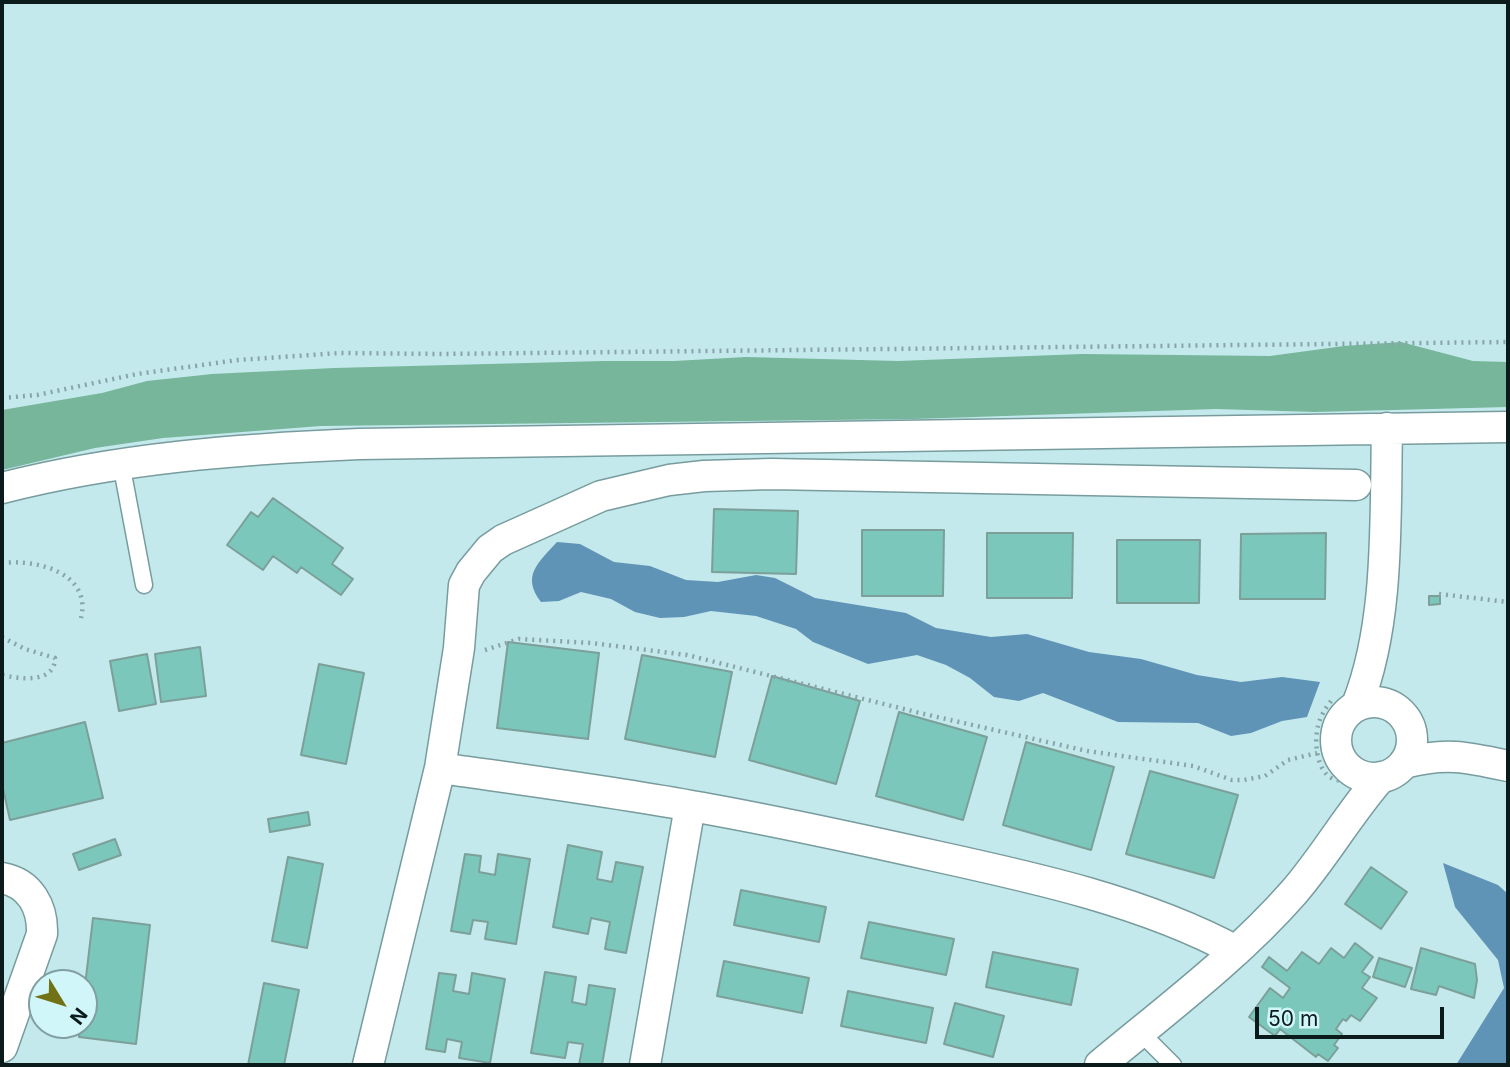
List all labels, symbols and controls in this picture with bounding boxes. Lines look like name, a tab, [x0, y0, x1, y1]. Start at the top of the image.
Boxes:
north arrow	[28, 969, 98, 1039]
scale bar	[1258, 993, 1447, 1038]
text: N	[65, 1003, 92, 1029]
text: 50 m	[1268, 1006, 1318, 1031]

